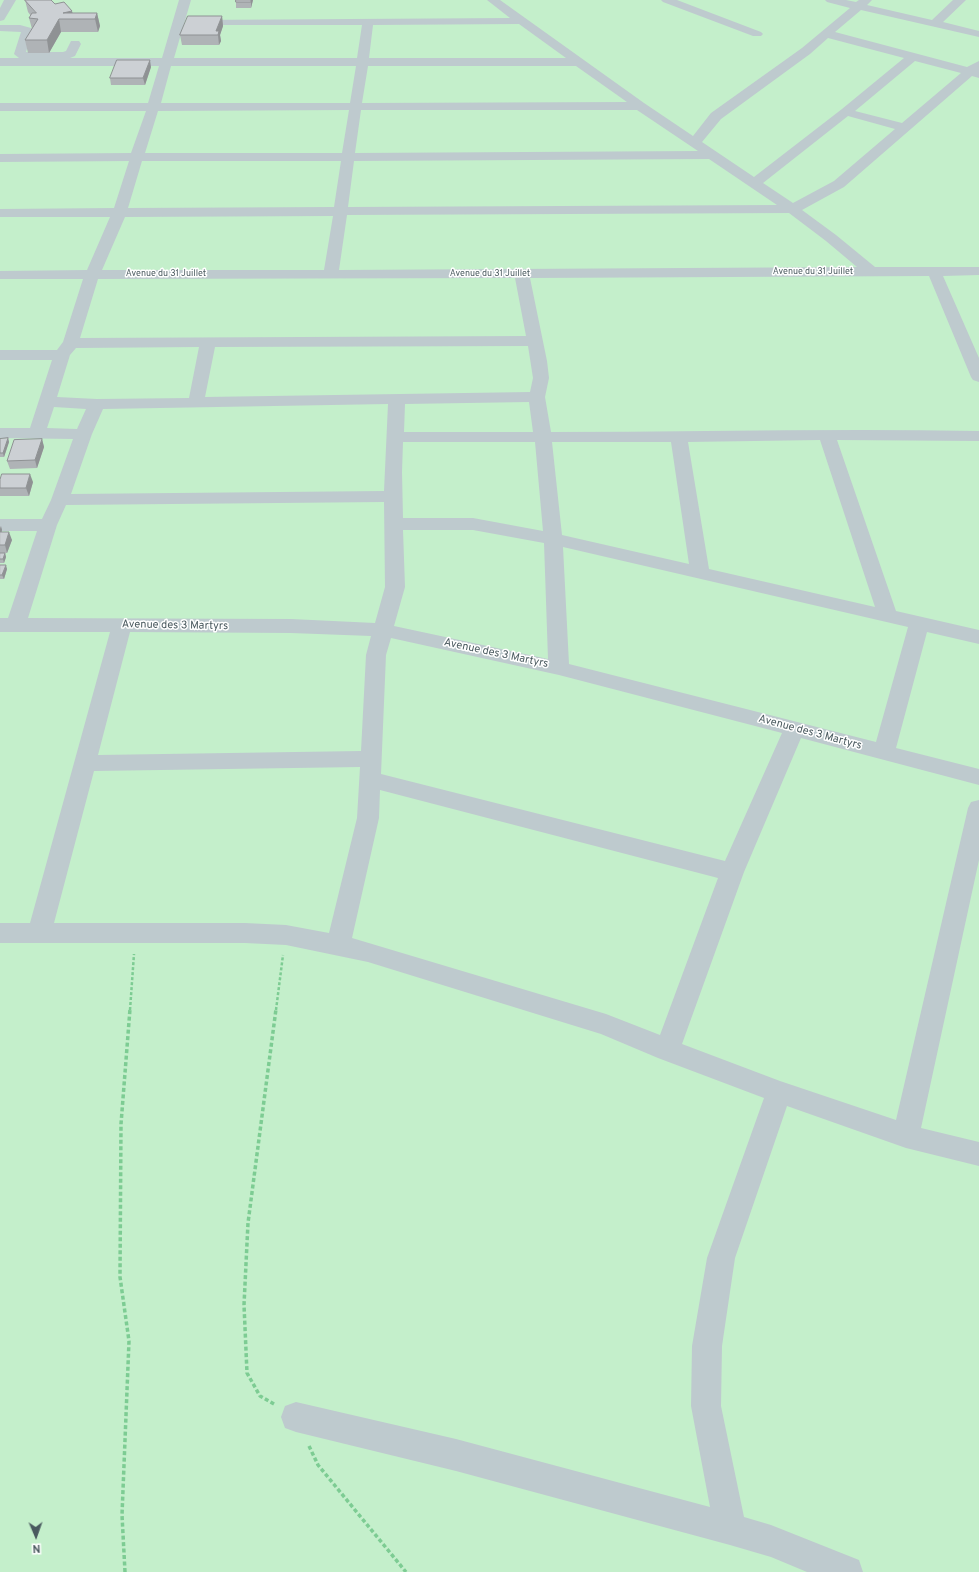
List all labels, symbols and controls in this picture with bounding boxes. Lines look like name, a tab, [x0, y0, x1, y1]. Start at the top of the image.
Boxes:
street label: Avenue du 31 Juillet	[773, 267, 853, 277]
street label: Avenue du 31 Juillet	[126, 269, 206, 279]
street label: Avenue du 31 Juillet	[450, 269, 530, 279]
street label: Avenue des 3 Martyrs	[122, 618, 228, 634]
street label: Avenue des 3 Martyrs	[443, 636, 549, 672]
street label: Avenue des 3 Martyrs	[757, 713, 863, 753]
north arrow	[16, 1516, 56, 1556]
text: N	[32, 1541, 41, 1555]

